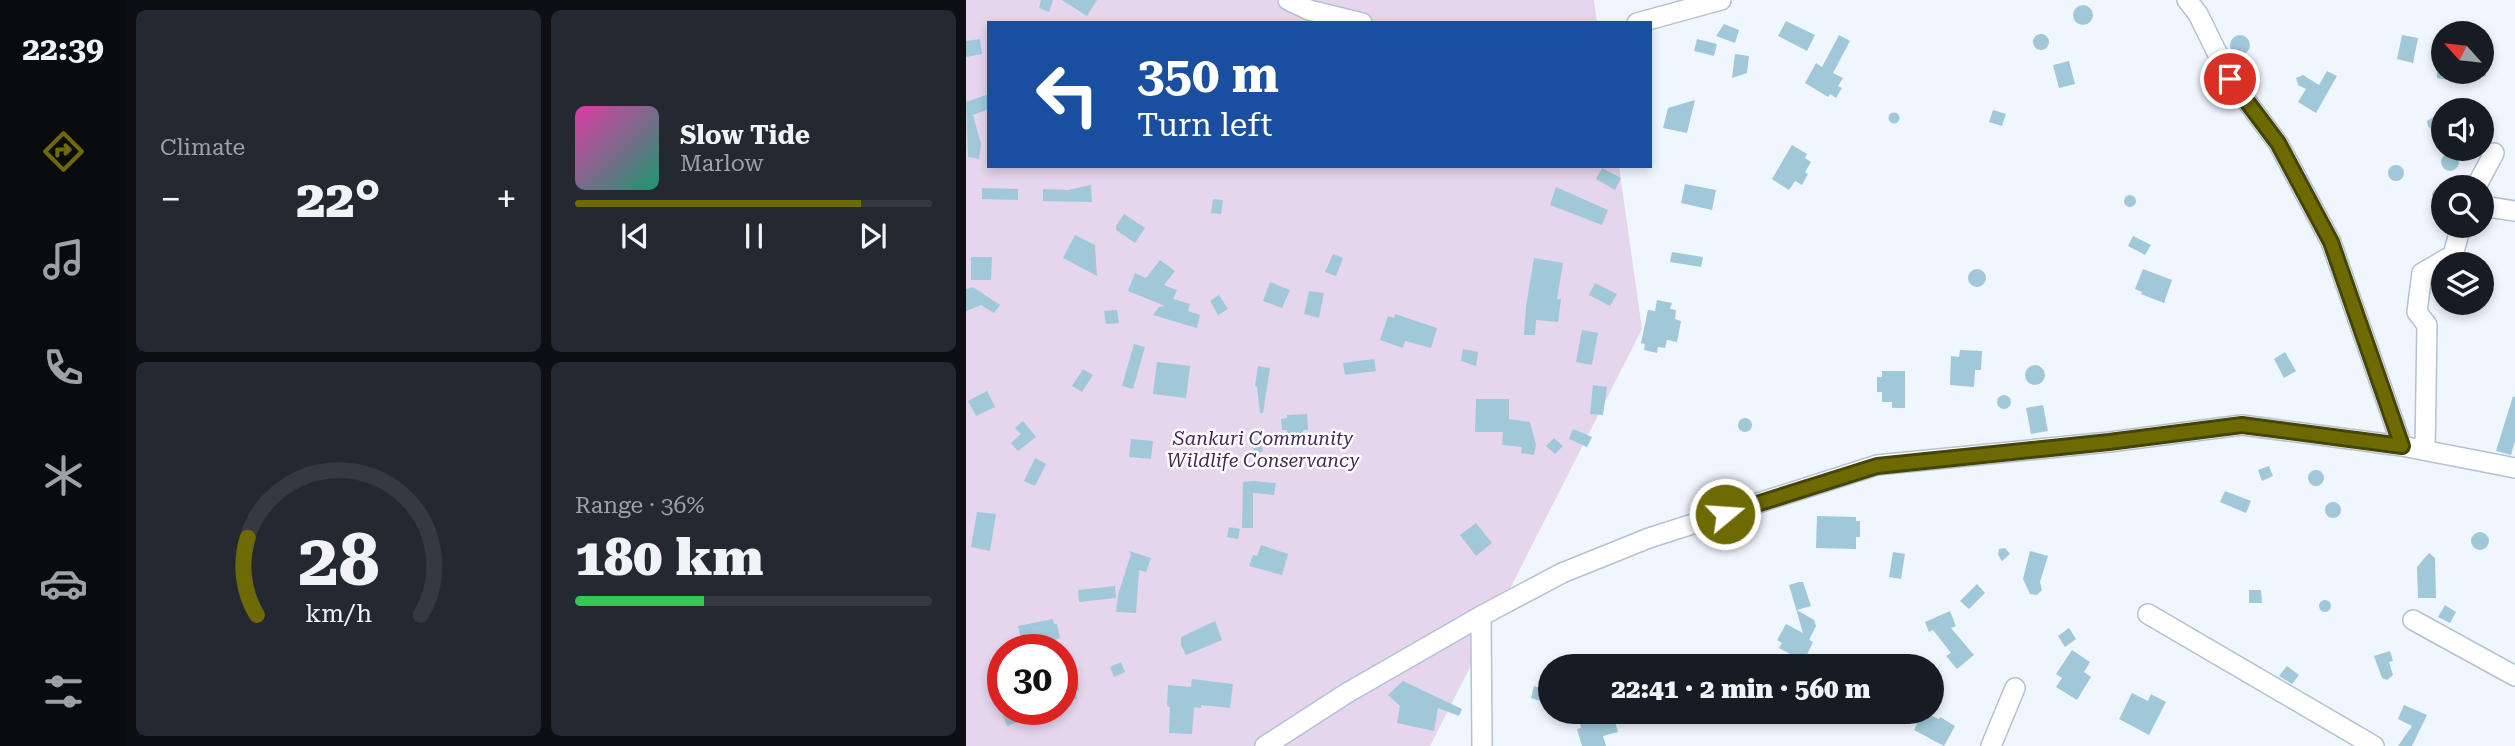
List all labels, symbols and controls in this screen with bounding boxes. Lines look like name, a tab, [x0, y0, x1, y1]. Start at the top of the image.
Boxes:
north arrow	[2431, 21, 2494, 84]
map controls	[2431, 21, 2494, 315]
text: 22:39	[22, 30, 104, 68]
text: 350 m	[1137, 47, 1279, 104]
icon: left	[1022, 49, 1113, 140]
pin	[2200, 49, 2260, 109]
icon: arrive	[2211, 60, 2249, 98]
button: sound	[2431, 98, 2494, 161]
text: Turn left	[1137, 106, 1272, 144]
text: Slow Tide	[680, 120, 810, 150]
icon: directions	[39, 127, 88, 176]
text: Climate	[160, 134, 245, 161]
text: Marlow	[680, 150, 763, 177]
text: 22°	[296, 169, 381, 230]
button: search	[2431, 175, 2494, 238]
text: −	[160, 177, 181, 221]
text: +	[496, 177, 517, 221]
icon: previous	[616, 217, 654, 255]
icon: pause	[735, 217, 773, 255]
icon: next	[854, 217, 892, 255]
icon: music	[39, 235, 88, 284]
button: layers	[2431, 252, 2494, 315]
icon: phone	[39, 343, 88, 392]
park label: Sankuri Community Wildlife Conservancy	[1167, 427, 1360, 472]
icon: climate	[39, 451, 88, 500]
position arrow	[1688, 477, 1762, 551]
text: Range · 36%	[575, 492, 704, 519]
text: 28	[298, 518, 379, 603]
text: 180 km	[575, 527, 763, 588]
icon: car	[39, 559, 88, 608]
text: km/h	[305, 599, 372, 628]
speed limit sign: 30	[987, 634, 1078, 725]
icon: filters	[39, 667, 88, 716]
text: 22:41 · 2 min · 560 m	[1611, 674, 1871, 704]

